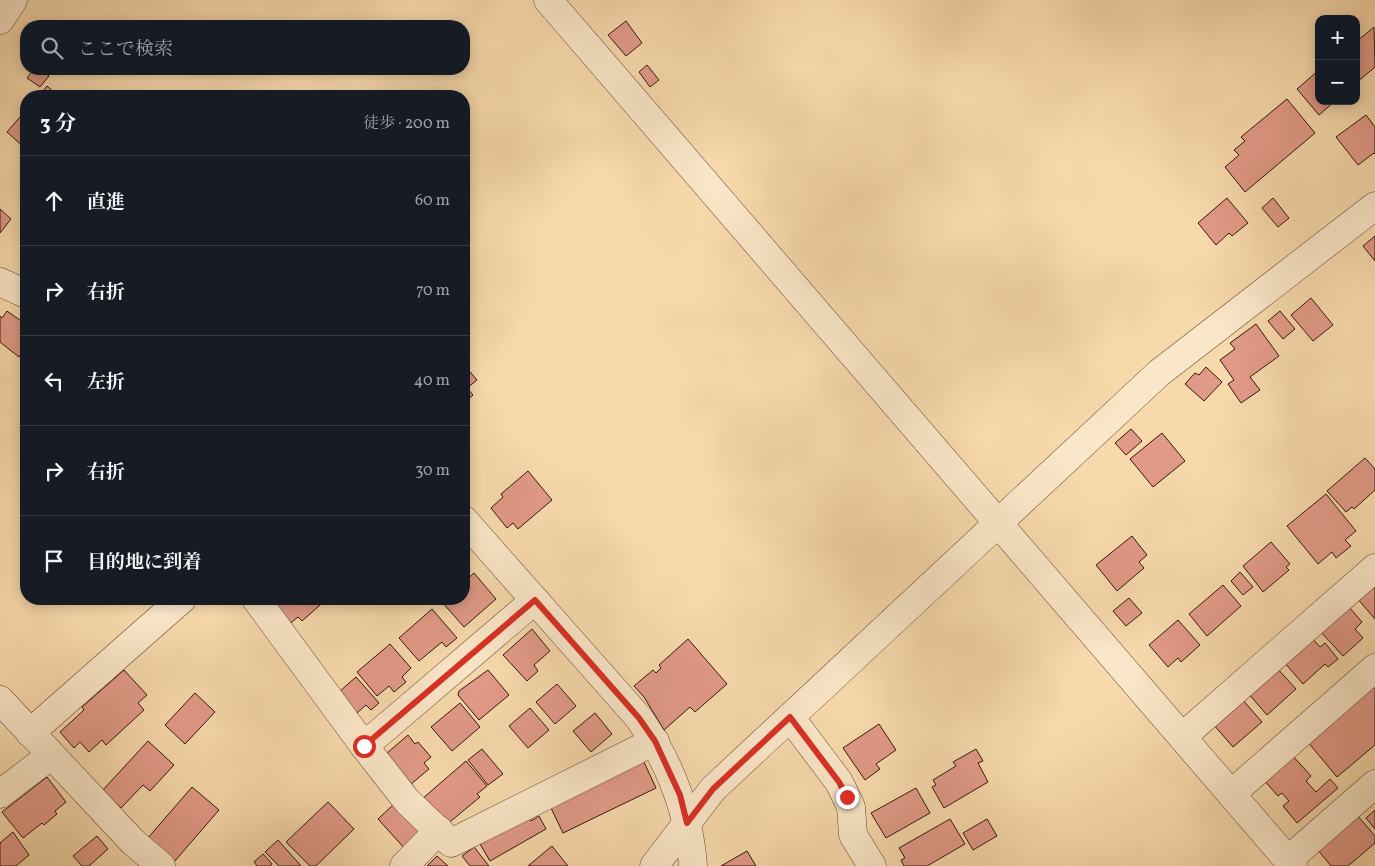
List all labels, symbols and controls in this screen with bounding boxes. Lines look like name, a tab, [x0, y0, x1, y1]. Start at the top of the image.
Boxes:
map controls	[1315, 15, 1360, 105]
button: +	[1315, 15, 1360, 60]
search box	[20, 20, 470, 75]
icon: search	[38, 34, 66, 62]
text: ここで検索	[78, 37, 173, 63]
button: −	[1315, 60, 1360, 105]
text: 3 分	[40, 110, 76, 139]
text: 徒歩 · 200 m	[363, 113, 450, 135]
icon: ahead	[40, 187, 68, 215]
text: 直進	[87, 190, 125, 216]
text: 60 m	[415, 190, 450, 212]
icon: right	[40, 277, 68, 305]
text: 右折	[87, 280, 125, 306]
text: 70 m	[416, 280, 450, 302]
icon: left	[40, 367, 68, 395]
text: 左折	[87, 370, 125, 396]
text: 40 m	[414, 370, 450, 392]
icon: right	[40, 457, 68, 485]
text: 右折	[87, 460, 125, 486]
text: 30 m	[415, 460, 450, 482]
icon: arrive	[40, 547, 68, 575]
text: 目的地に到着	[87, 550, 201, 576]
route start	[353, 735, 376, 758]
route end	[836, 786, 859, 809]

